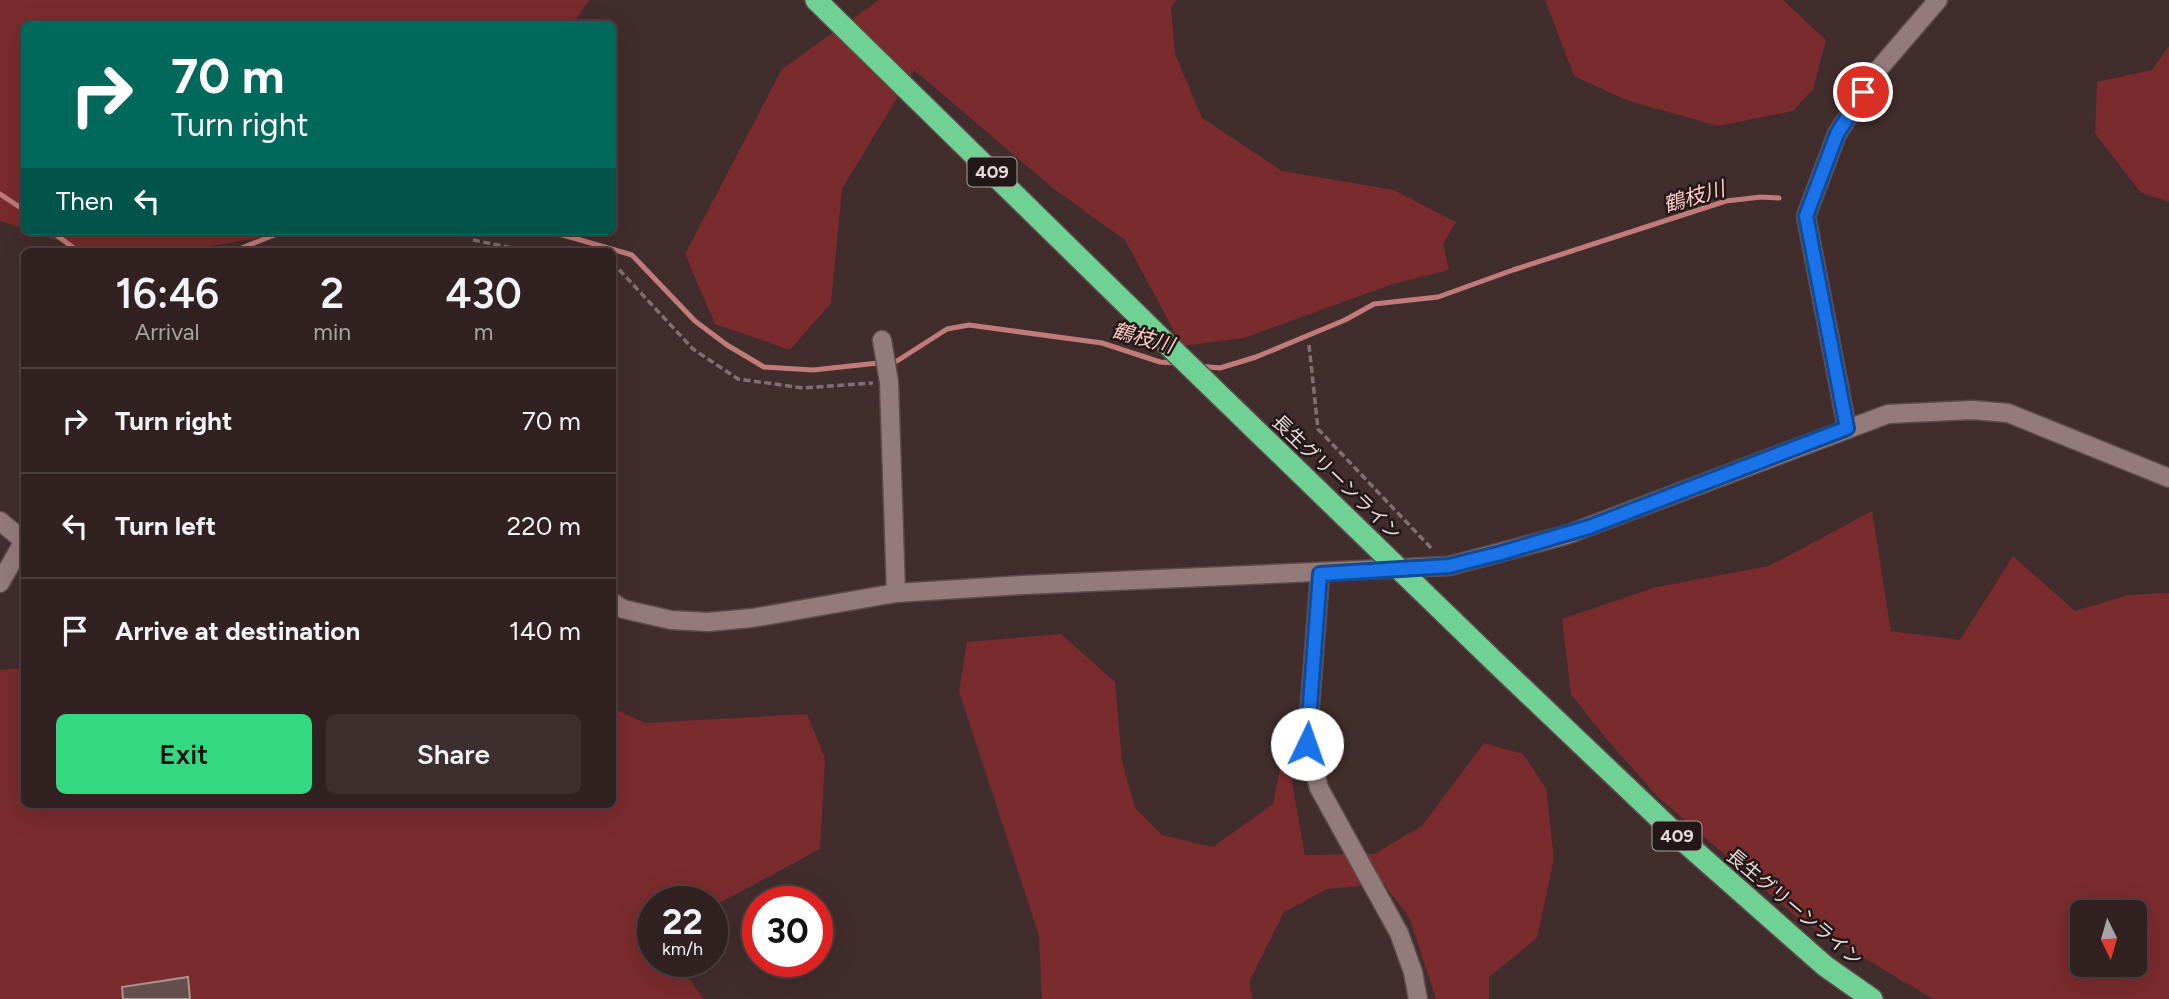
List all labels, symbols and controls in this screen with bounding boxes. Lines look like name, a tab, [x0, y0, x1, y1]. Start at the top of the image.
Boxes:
text: 70 m	[171, 46, 284, 105]
icon: right	[56, 49, 147, 140]
pin	[1833, 62, 1893, 122]
icon: arrive	[1844, 73, 1882, 111]
text: Turn right	[171, 106, 309, 144]
road number: 409	[968, 158, 1016, 187]
water label: 鶴枝川	[1660, 175, 1730, 217]
icon: left	[128, 182, 166, 220]
text: Then	[56, 185, 114, 217]
text: 16:46	[115, 268, 219, 319]
text: 2	[320, 268, 344, 319]
text: 430	[445, 268, 522, 319]
water label: 鶴枝川	[1109, 317, 1179, 358]
text: Arrival	[135, 318, 200, 346]
text: min	[313, 318, 351, 346]
text: m	[474, 318, 493, 346]
icon: right	[56, 402, 94, 440]
text: Turn right	[115, 405, 232, 437]
text: 70 m	[522, 405, 581, 437]
street label: 長生グリーンライン	[1267, 410, 1406, 545]
icon: left	[56, 507, 94, 545]
text: Turn left	[115, 510, 216, 542]
text: 220 m	[507, 510, 581, 542]
icon: arrive	[56, 612, 94, 650]
text: Arrive at destination	[115, 615, 360, 647]
text: 140 m	[509, 615, 581, 647]
position arrow	[1270, 707, 1344, 781]
button: Exit	[56, 714, 312, 794]
button: Share	[326, 714, 581, 794]
road number: 409	[1652, 822, 1702, 850]
street label: 長生グリーンライン	[1722, 844, 1867, 971]
speed limit sign: 30	[742, 886, 833, 977]
north arrow	[2070, 900, 2147, 976]
map controls	[2070, 900, 2147, 977]
text: 22	[662, 901, 703, 943]
text: km/h	[662, 938, 703, 960]

